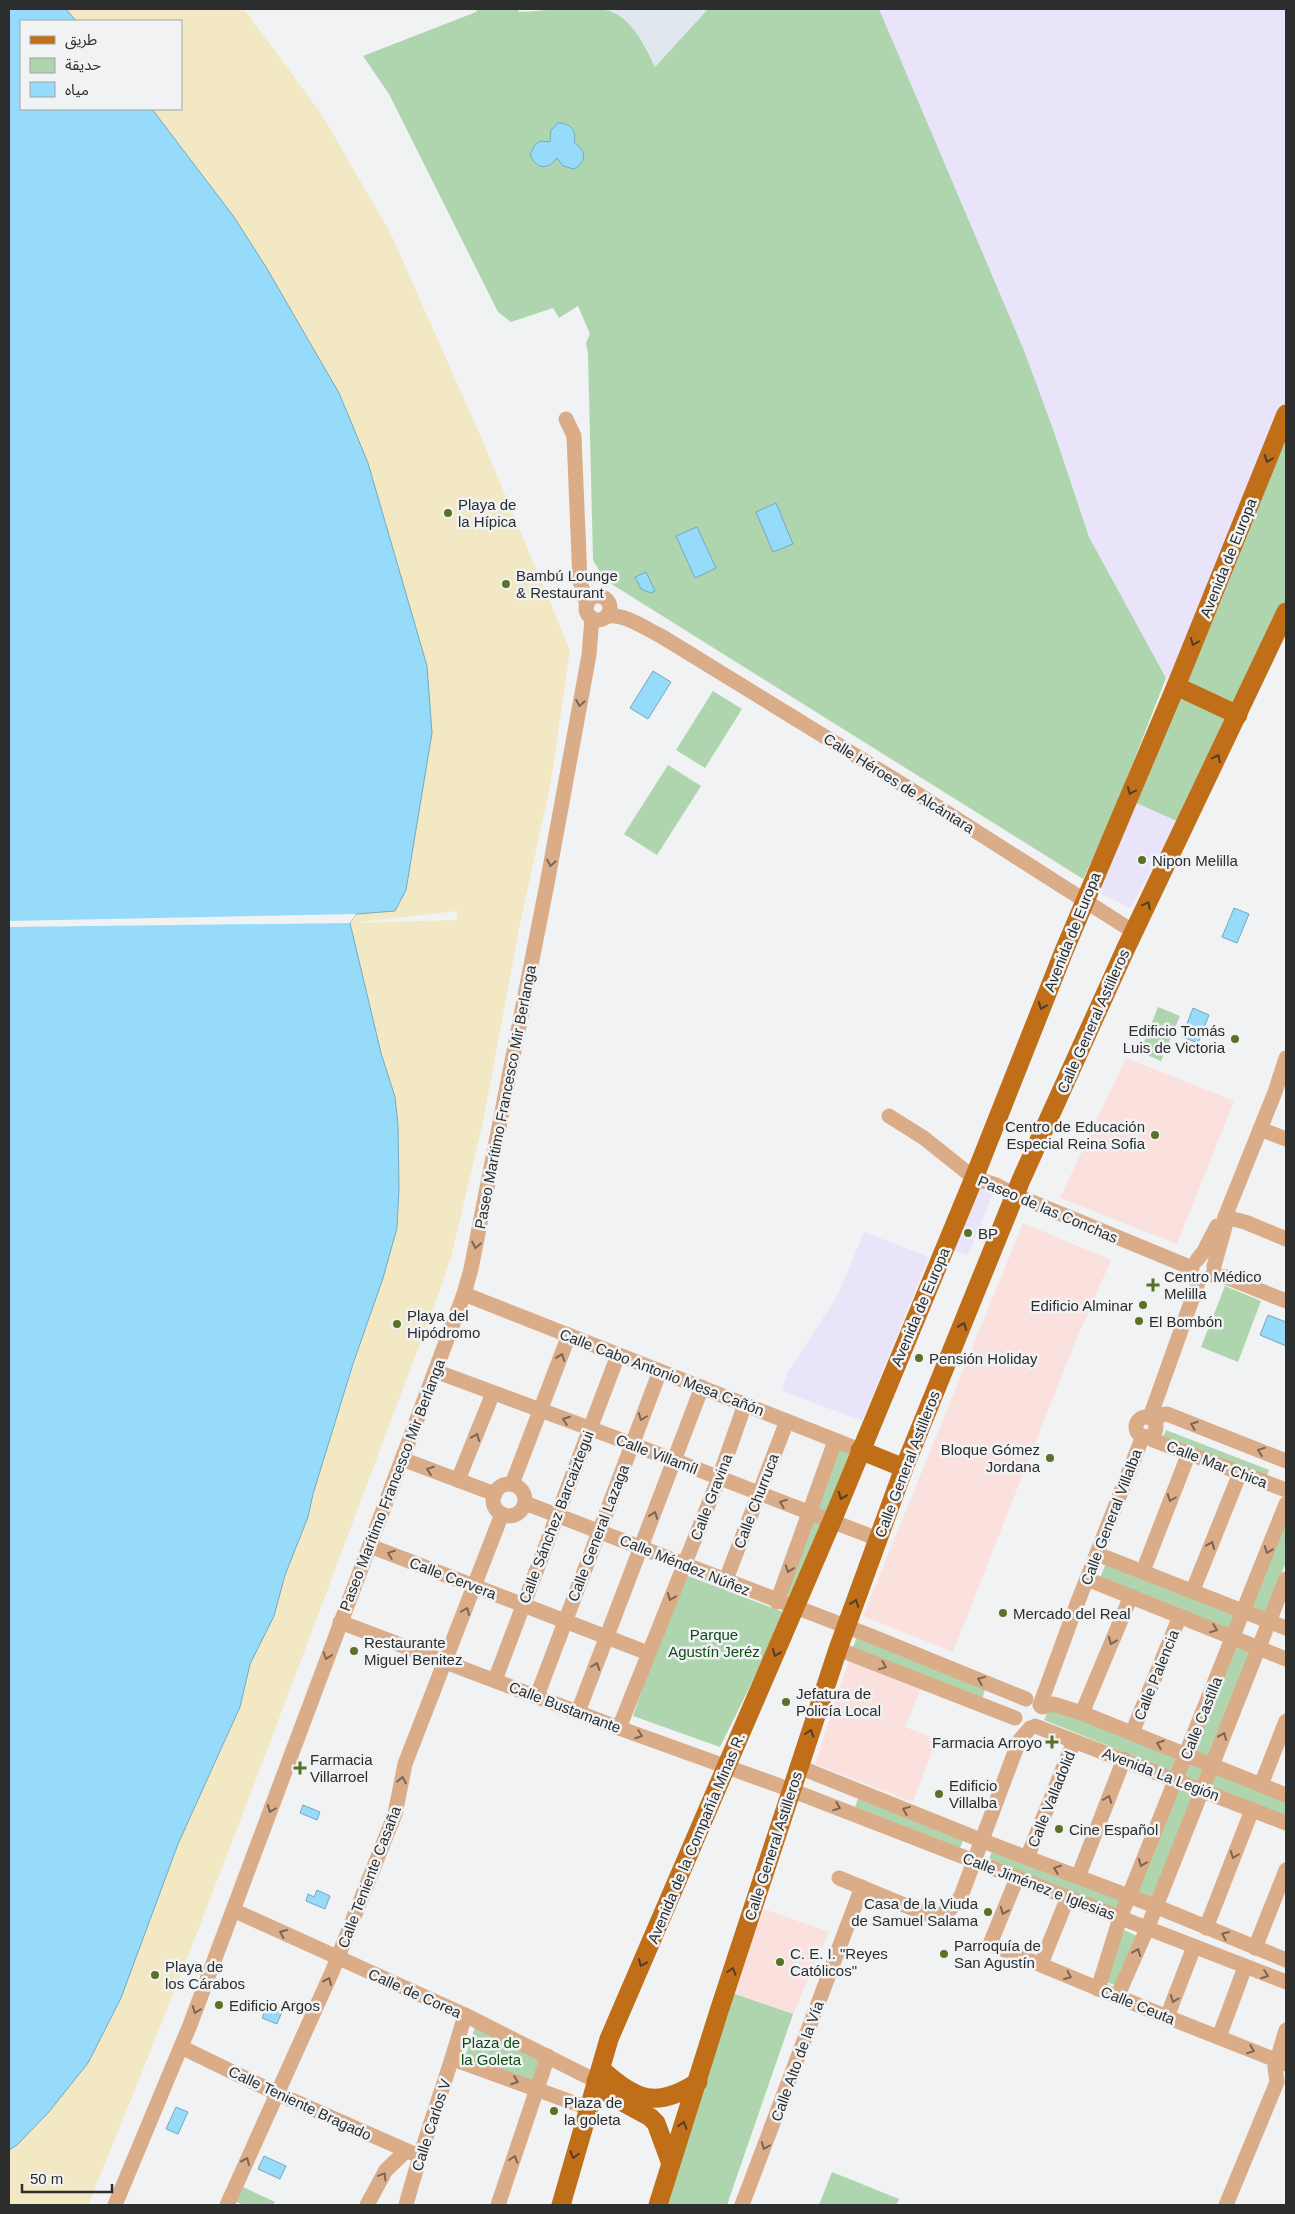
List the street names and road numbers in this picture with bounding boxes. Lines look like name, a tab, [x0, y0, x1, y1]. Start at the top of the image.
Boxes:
street label: Avenida de Europa	[1196, 495, 1260, 620]
street label: Calle Héroes de Alcántara	[821, 730, 978, 837]
street label: Avenida de Europa	[1040, 869, 1104, 994]
street label: Calle General Astilleros	[1054, 946, 1132, 1096]
street label: Paseo Marítimo Francesco Mir Berlanga	[471, 963, 539, 1230]
street label: Paseo de las Conchas	[976, 1172, 1120, 1246]
street label: Avenida de Europa	[887, 1244, 953, 1369]
street label: Calle Cabo Antonio Mesa Cañón	[557, 1325, 767, 1419]
street label: Paseo Marítimo Francesco Mir Berlanga	[336, 1356, 448, 1613]
street label: Calle General Astilleros	[871, 1388, 943, 1540]
street label: Calle Sánchez Barcaiztegui	[515, 1428, 597, 1606]
street label: Calle Villamíl	[614, 1431, 700, 1477]
street label: Calle Mar Chica	[1164, 1437, 1270, 1491]
street label: Calle General Villalba	[1077, 1446, 1145, 1587]
street label: Calle Gravina	[687, 1451, 735, 1542]
street label: Calle Churruca	[730, 1451, 782, 1551]
street label: Calle General Lazaga	[564, 1462, 632, 1604]
street label: Calle Méndez Núñez	[617, 1531, 753, 1599]
street label: Calle Cervera	[407, 1554, 499, 1603]
street label: Calle Palencia	[1130, 1627, 1182, 1723]
street label: Calle Castilla	[1177, 1674, 1226, 1762]
street label: Calle Bustamante	[507, 1678, 623, 1736]
street label: Avenida de la Compañía Minas R.	[644, 1730, 748, 1946]
street label: Avenida La Legión	[1100, 1744, 1222, 1804]
street label: Calle Valladolid	[1024, 1748, 1078, 1850]
street label: Calle General Astilleros	[741, 1769, 805, 1923]
street label: Calle Teniente Casaña	[334, 1803, 404, 1950]
street label: Calle Jiménez e Iglesias	[960, 1849, 1118, 1923]
street label: Calle de Corea	[366, 1965, 465, 2021]
street label: Calle Ceuta	[1098, 1982, 1178, 2028]
street label: Calle Alto de la Vía	[767, 1998, 827, 2123]
street label: Calle Teniente Bragado	[226, 2062, 374, 2144]
street label: Calle Carlos V	[408, 2077, 454, 2173]

